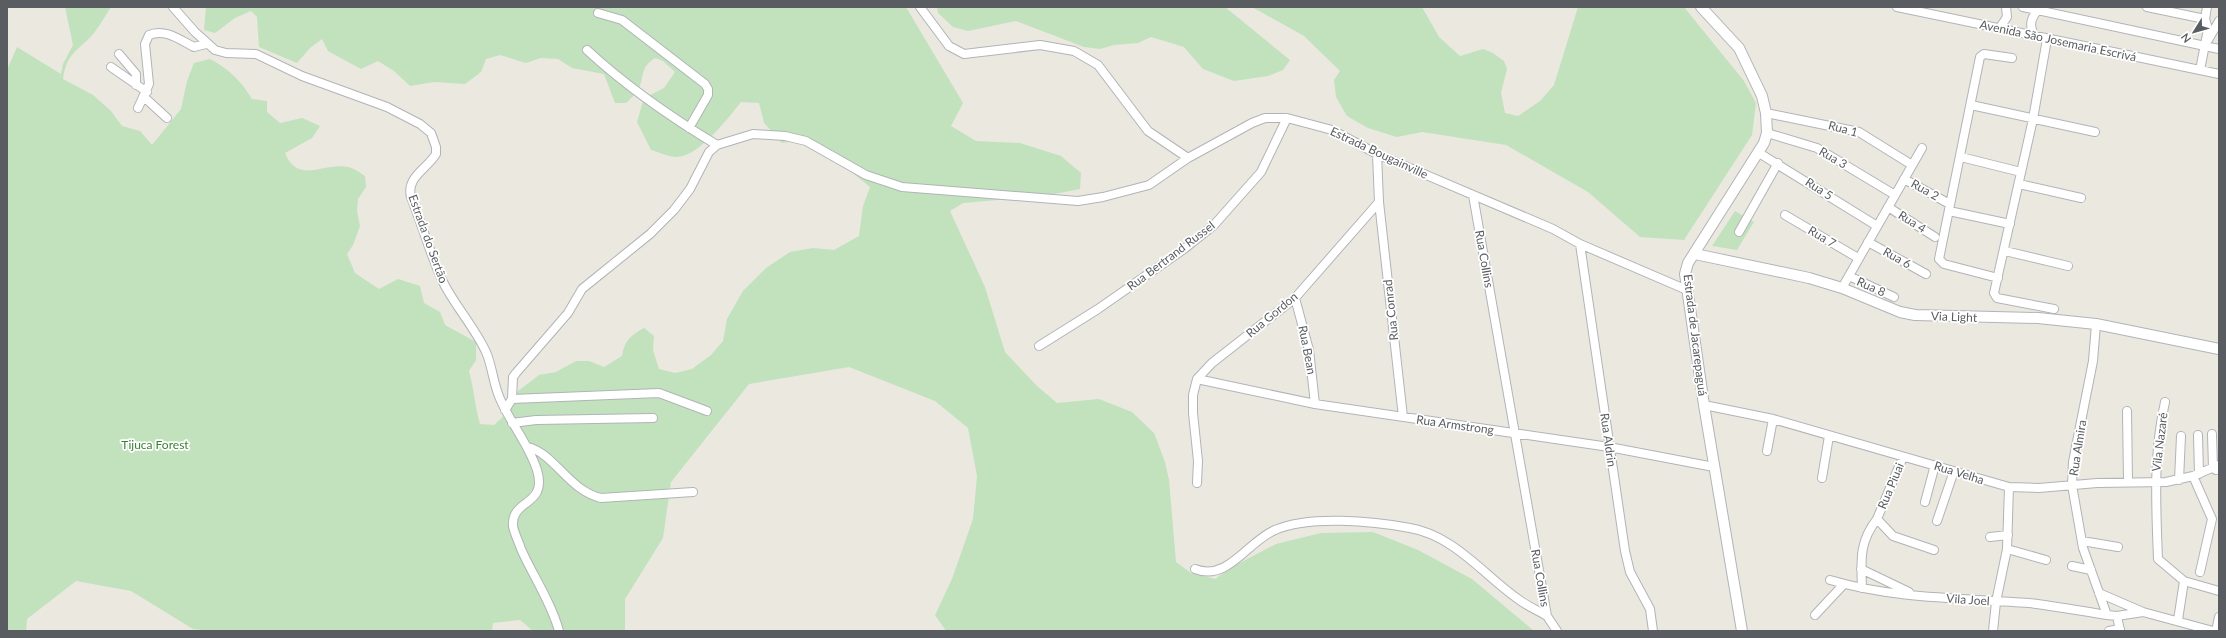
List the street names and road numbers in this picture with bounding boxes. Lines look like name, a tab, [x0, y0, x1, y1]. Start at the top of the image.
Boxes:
street label: Avenida São Josemaria Escrivá	[1978, 17, 2138, 64]
street label: Rua 1	[1827, 117, 1860, 140]
street label: Estrada Bougainville	[1328, 123, 1431, 182]
street label: Rua 3	[1817, 144, 1850, 172]
street label: Rua 5	[1803, 174, 1836, 203]
street label: Rua 2	[1909, 176, 1942, 203]
street label: Estrada do Sertão	[405, 192, 452, 285]
street label: Rua 4	[1896, 207, 1929, 236]
street label: Rua Bertrand Russel	[1124, 218, 1218, 293]
street label: Rua 7	[1806, 222, 1839, 251]
street label: Rua Collins	[1472, 229, 1497, 289]
street label: Rua 6	[1881, 244, 1914, 271]
street label: Estrada de Jacarepaguá	[1681, 273, 1710, 397]
street label: Rua 8	[1854, 274, 1888, 300]
street label: Rua Conrad	[1380, 279, 1401, 341]
street label: Rua Gordon	[1243, 289, 1301, 341]
street label: Via Light	[1931, 308, 1978, 325]
street label: Rua Bean	[1295, 324, 1320, 376]
street label: Vila Nazaré	[2148, 411, 2171, 472]
street label: Rua Armstrong	[1415, 412, 1495, 437]
street label: Rua Aldrin	[1597, 412, 1620, 468]
street label: Rua Almira	[2066, 419, 2089, 477]
street label: Rua Velha	[1932, 458, 1986, 487]
street label: Rua Piuai	[1874, 460, 1907, 511]
street label: Rua Collins	[1528, 548, 1553, 608]
street label: Vila Joel	[1946, 591, 1990, 608]

